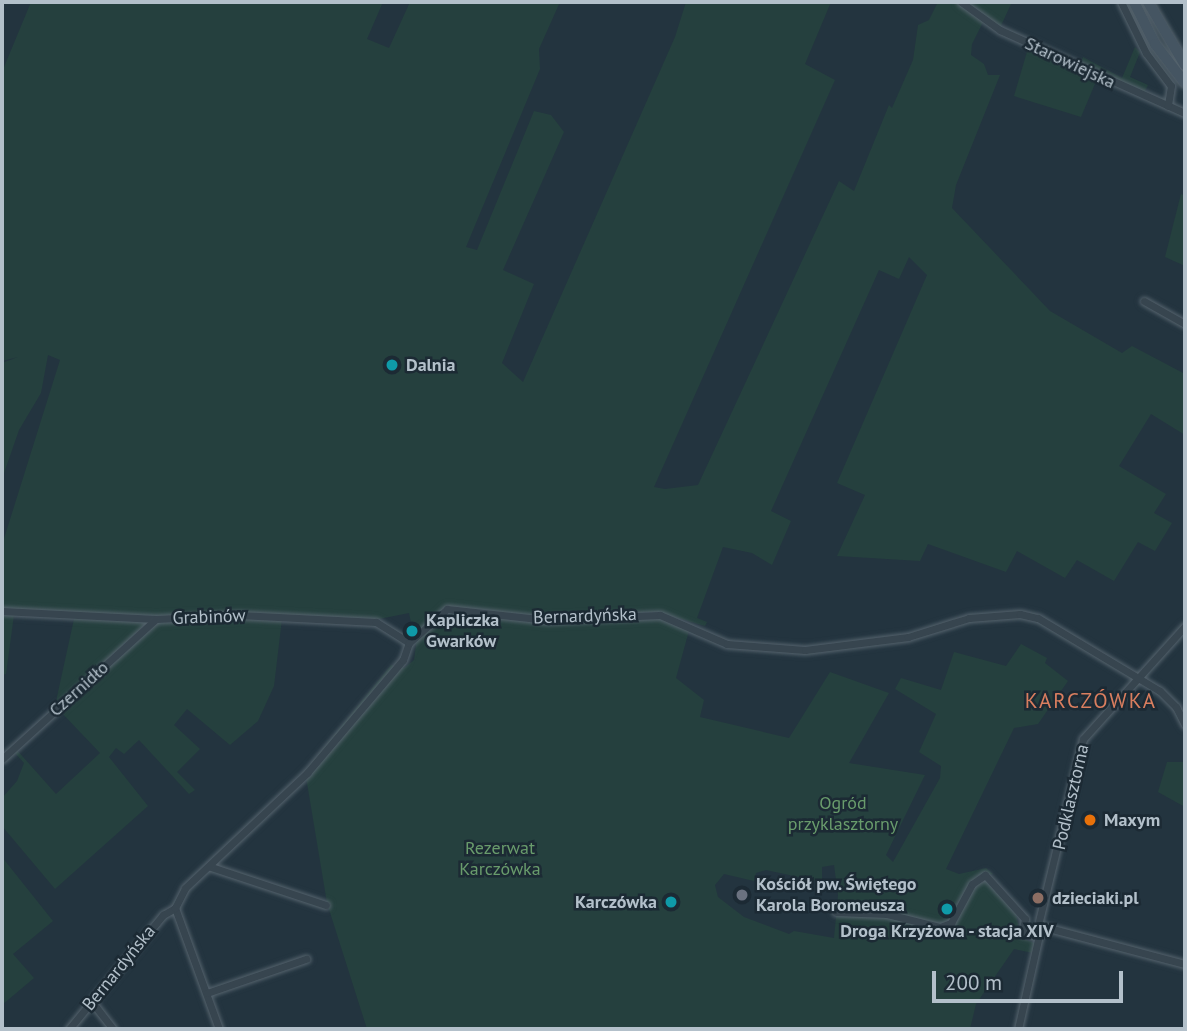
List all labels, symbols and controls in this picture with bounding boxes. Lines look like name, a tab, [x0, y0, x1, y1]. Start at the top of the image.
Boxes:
street label: Starowiejska	[1021, 33, 1119, 93]
place label: Dalnia	[406, 354, 455, 376]
marker: Dalnia	[384, 357, 400, 373]
street label: Bernardyńska	[533, 603, 637, 629]
street label: Grabinów	[172, 605, 246, 629]
place label: Kapliczka Gwarków	[426, 610, 499, 652]
marker: Kapliczka Gwarków	[404, 623, 420, 639]
street label: Czernidło	[45, 657, 113, 721]
district label: KARCZÓWKA	[1026, 688, 1156, 714]
street label: Podklasztorna	[1048, 742, 1094, 852]
park label: Ogród przyklasztorny	[788, 793, 898, 836]
place label: Maxym	[1104, 809, 1160, 831]
marker: Maxym	[1082, 812, 1098, 828]
park label: Rezerwat Karczówka	[459, 838, 541, 880]
place label: Kościół pw. Świętego Karola Boromeusza	[756, 874, 918, 917]
marker: Kościół pw. Świętego Karola Boromeusza	[734, 887, 750, 903]
place label: dzieciaki.pl	[1052, 887, 1139, 909]
marker: dzieciaki.pl	[1030, 890, 1046, 906]
place label: Karczówka	[575, 891, 657, 913]
marker: Karczówka	[663, 894, 679, 910]
marker: Droga Krzyżowa - stacja XIV	[939, 901, 955, 917]
place label: Droga Krzyżowa - stacja XIV	[839, 920, 1055, 942]
street label: Bernardyńska	[78, 921, 160, 1015]
scale bar	[935, 958, 1126, 1002]
text: 200 m	[945, 969, 1002, 996]

